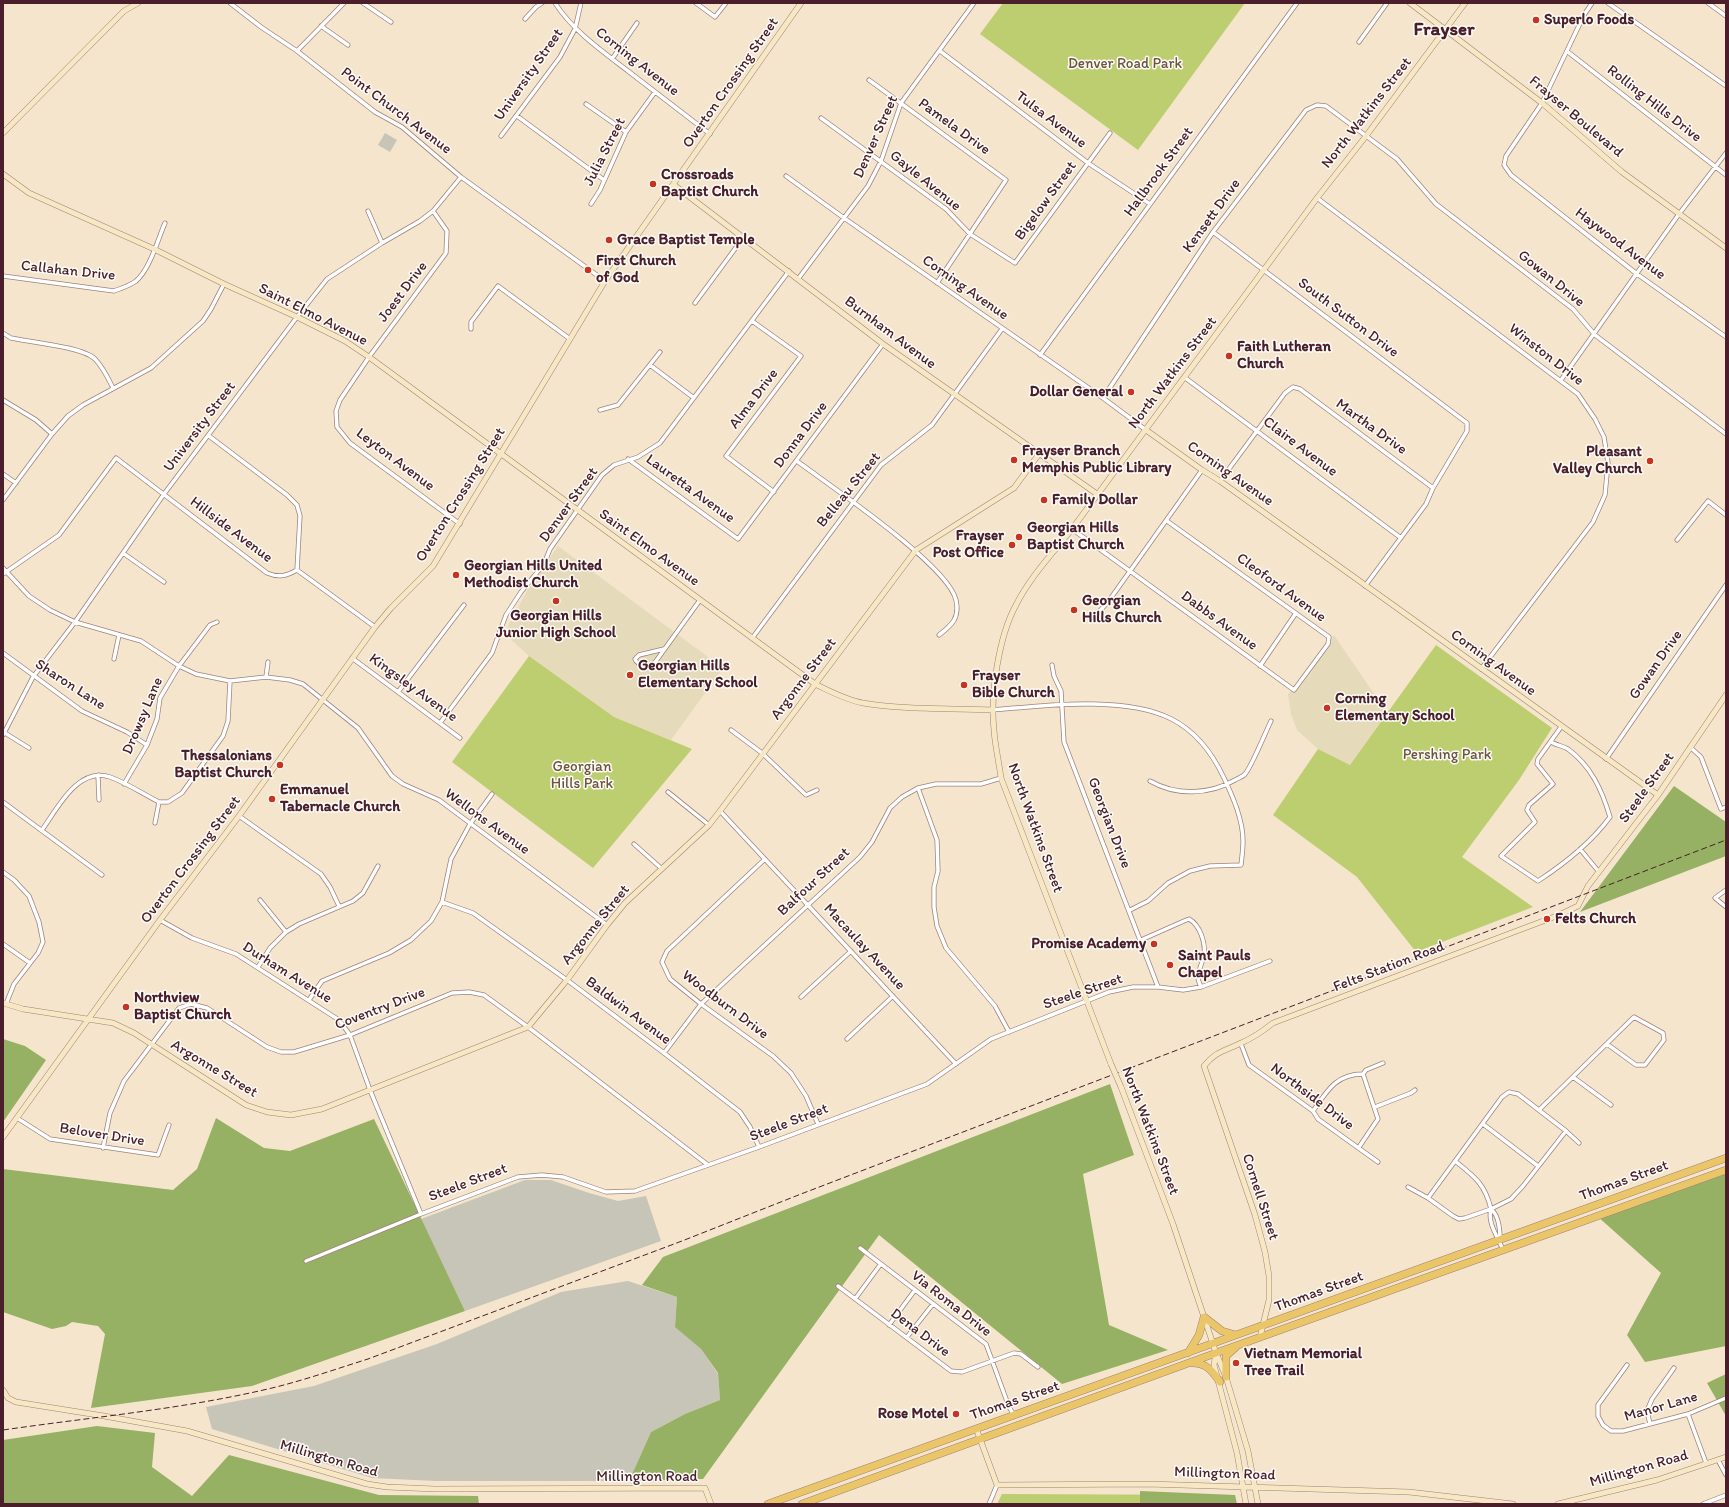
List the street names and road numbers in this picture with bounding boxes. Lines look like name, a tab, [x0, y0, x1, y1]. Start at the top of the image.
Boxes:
street label: Overton Crossing Street	[679, 14, 783, 152]
street label: Corning Avenue	[591, 24, 683, 100]
street label: University Street	[491, 25, 567, 125]
street label: North Watkins Street	[1318, 54, 1416, 172]
street label: Rolling Hills Drive	[1603, 61, 1705, 147]
street label: Point Church Avenue	[337, 63, 455, 159]
street label: Frayser Boulevard	[1525, 72, 1627, 162]
street label: Tulsa Avenue	[1012, 87, 1090, 153]
street label: Denver Street	[850, 93, 902, 181]
street label: Pamela Drive	[914, 95, 994, 159]
street label: Julia Street	[580, 115, 630, 189]
street label: Hallbrook Street	[1120, 124, 1198, 220]
street label: Gayle Avenue	[886, 147, 964, 215]
street label: Bigelow Street	[1011, 158, 1081, 244]
street label: Kensett Drive	[1179, 176, 1245, 256]
street label: Haywood Avenue	[1571, 204, 1669, 284]
street label: Gowan Drive	[1514, 247, 1588, 311]
street label: Corning Avenue	[918, 251, 1012, 325]
street label: Callahan Drive	[20, 257, 116, 285]
street label: Joest Drive	[374, 258, 432, 326]
street label: South Sutton Drive	[1294, 274, 1402, 362]
street label: Saint Elmo Avenue	[255, 280, 371, 350]
street label: Burnham Avenue	[841, 293, 939, 373]
street label: North Watkins Street	[1125, 313, 1221, 433]
street label: Winston Drive	[1505, 320, 1587, 390]
street label: Alma Drive	[725, 365, 783, 433]
street label: University Street	[160, 378, 240, 476]
street label: Martha Drive	[1332, 395, 1410, 459]
street label: Donna Drive	[770, 398, 832, 472]
street label: Claire Avenue	[1259, 413, 1341, 481]
street label: Overton Crossing Street	[412, 424, 510, 566]
street label: Leyton Avenue	[352, 425, 438, 495]
street label: Corning Avenue	[1183, 437, 1277, 511]
street label: Belleau Street	[813, 449, 885, 531]
street label: Lauretta Avenue	[642, 451, 738, 527]
street label: Denver Street	[536, 464, 602, 546]
street label: Hillside Avenue	[186, 493, 276, 567]
street label: Saint Elmo Avenue	[595, 505, 703, 591]
street label: Cleoford Avenue	[1233, 549, 1329, 627]
street label: Dabbs Avenue	[1177, 587, 1261, 655]
street label: Corning Avenue	[1447, 626, 1539, 700]
street label: Gowan Drive	[1625, 627, 1687, 703]
street label: Argonne Street	[767, 634, 841, 724]
street label: Kingsley Avenue	[365, 650, 461, 726]
street label: Sharon Lane	[31, 656, 109, 714]
street label: Drowsy Lane	[119, 675, 167, 757]
street label: Steele Street	[1615, 749, 1679, 827]
street label: North Watkins Street	[1003, 761, 1067, 895]
street label: Georgian Drive	[1083, 775, 1135, 871]
street label: Wellons Avenue	[441, 785, 533, 859]
street label: Overton Crossing Street	[137, 793, 245, 927]
street label: Balfour Street	[774, 844, 854, 920]
street label: Argonne Street	[558, 881, 634, 969]
street label: Macaulay Avenue	[819, 900, 909, 994]
street label: Durham Avenue	[239, 938, 335, 1008]
street label: Felts Station Road	[1331, 938, 1447, 996]
street label: Woodburn Drive	[678, 967, 772, 1043]
street label: Steele Street	[1041, 970, 1125, 1014]
street label: Baldwin Avenue	[582, 973, 674, 1049]
street label: Coventry Drive	[332, 984, 428, 1034]
street label: Argonne Street	[167, 1036, 261, 1102]
street label: Northside Drive	[1267, 1060, 1357, 1134]
street label: North Watkins Street	[1117, 1064, 1183, 1198]
street label: Steele Street	[747, 1100, 831, 1146]
street label: Belover Drive	[58, 1119, 146, 1151]
street label: Cornell Street	[1238, 1151, 1282, 1243]
street label: Thomas Street	[1577, 1157, 1671, 1205]
street label: Steele Street	[426, 1160, 510, 1206]
street label: Via Roma Drive	[907, 1267, 995, 1341]
street label: Thomas Street	[1272, 1268, 1366, 1316]
street label: Dena Drive	[887, 1305, 953, 1361]
street label: Thomas Street	[968, 1377, 1062, 1425]
street label: Manor Lane	[1622, 1388, 1700, 1426]
street label: Millington Road	[278, 1436, 380, 1482]
street label: Millington Road	[1588, 1446, 1690, 1492]
street label: Millington Road	[1174, 1463, 1276, 1485]
street label: Millington Road	[596, 1468, 698, 1486]

